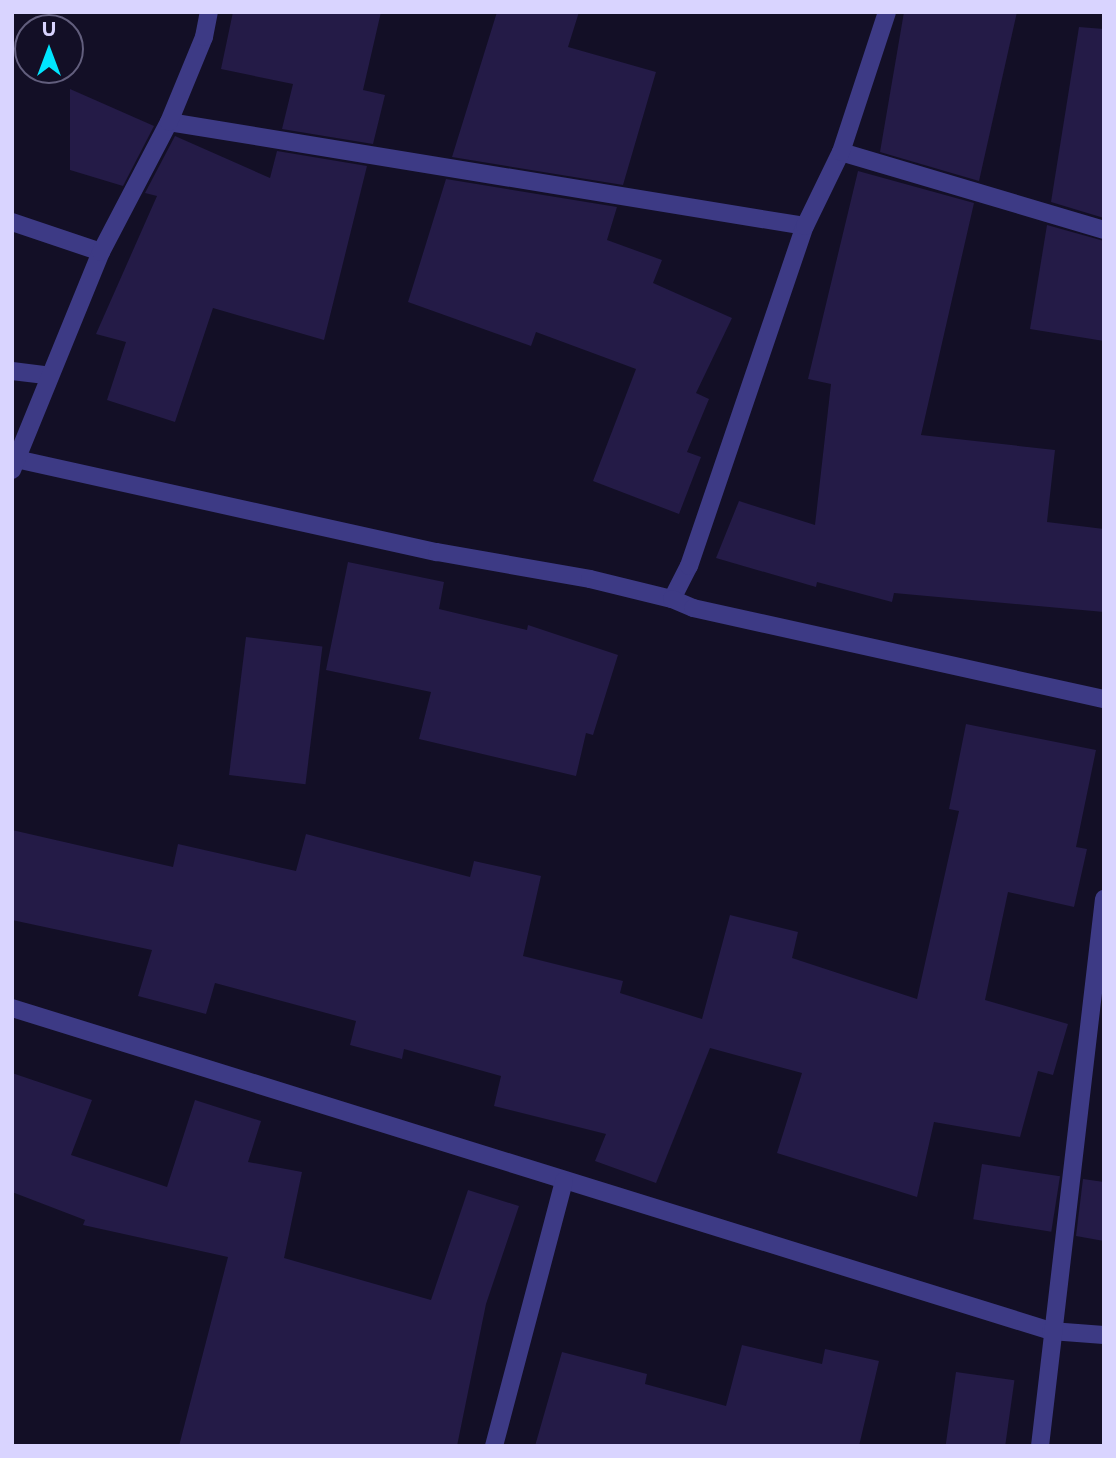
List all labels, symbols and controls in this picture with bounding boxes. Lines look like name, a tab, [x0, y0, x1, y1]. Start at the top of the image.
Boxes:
north arrow	[14, 14, 84, 84]
text: U	[42, 18, 56, 41]

